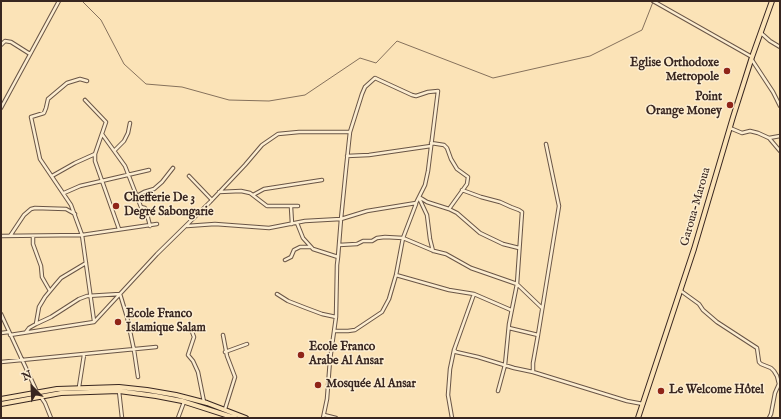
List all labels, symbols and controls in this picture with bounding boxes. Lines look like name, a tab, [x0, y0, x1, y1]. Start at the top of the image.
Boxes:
place label: Eglise Orthodoxe Metropole	[630, 57, 719, 85]
marker: Eglise Orthodoxe Metropole	[722, 66, 732, 76]
place label: Point Orange Money	[646, 91, 722, 119]
marker: Point Orange Money	[725, 100, 735, 110]
street label: Garoua-Maroua	[678, 166, 714, 248]
place label: Chefferie De 3 Degré Sabongarie	[124, 192, 214, 220]
marker: Chefferie De 3 Degré Sabongarie	[111, 201, 121, 211]
place label: Ecole Franco Islamique Salam	[126, 308, 206, 336]
marker: Ecole Franco Islamique Salam	[113, 317, 123, 327]
place label: Ecole Franco Arabe Al Ansar	[309, 341, 384, 369]
marker: Ecole Franco Arabe Al Ansar	[296, 350, 306, 360]
north arrow	[12, 367, 52, 407]
text: N	[20, 368, 34, 384]
place label: Mosquée Al Ansar	[326, 378, 416, 392]
marker: Mosquée Al Ansar	[313, 380, 323, 390]
place label: Le Welcome Hôtel	[669, 384, 764, 398]
marker: Le Welcome Hôtel	[656, 386, 666, 396]

